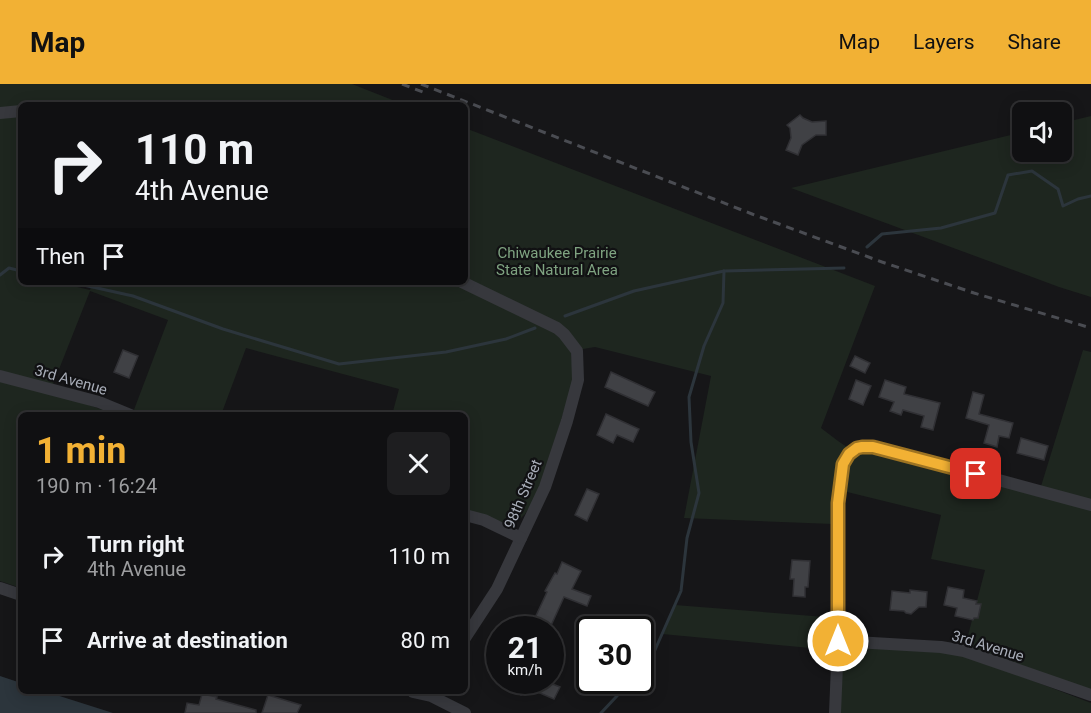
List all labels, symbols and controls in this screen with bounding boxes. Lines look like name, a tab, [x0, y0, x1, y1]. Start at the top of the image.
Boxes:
text: Map	[30, 26, 85, 59]
text: Map	[838, 30, 880, 54]
text: Layers	[913, 30, 974, 54]
text: Share	[1007, 30, 1061, 54]
map controls	[1012, 102, 1072, 162]
button: sound	[1012, 102, 1072, 162]
text: 110 m	[135, 125, 254, 174]
icon: right	[36, 126, 114, 204]
text: 4th Avenue	[135, 175, 269, 207]
icon: arrive	[97, 240, 130, 273]
text: Then	[36, 244, 85, 269]
park label: Chiwaukee Prairie State Natural Area	[496, 244, 618, 279]
street label: 3rd Avenue	[33, 361, 109, 399]
text: 1 min	[36, 430, 127, 472]
button: close	[387, 432, 450, 495]
pin	[950, 448, 1001, 499]
street label: 98th Street	[500, 457, 546, 531]
icon: arrive	[959, 457, 992, 490]
text: 190 m · 16:24	[36, 474, 157, 498]
text: Turn right	[87, 532, 184, 557]
icon: right	[36, 540, 69, 573]
text: 110 m	[388, 544, 450, 569]
text: 4th Avenue	[87, 557, 186, 581]
position arrow	[806, 609, 870, 673]
speed limit sign: 30	[576, 616, 654, 694]
icon: arrive	[36, 624, 69, 657]
street label: 3rd Avenue	[950, 626, 1026, 666]
text: Arrive at destination	[87, 628, 288, 653]
text: 80 m	[401, 628, 450, 653]
text: 21	[508, 630, 542, 665]
text: km/h	[507, 661, 543, 679]

